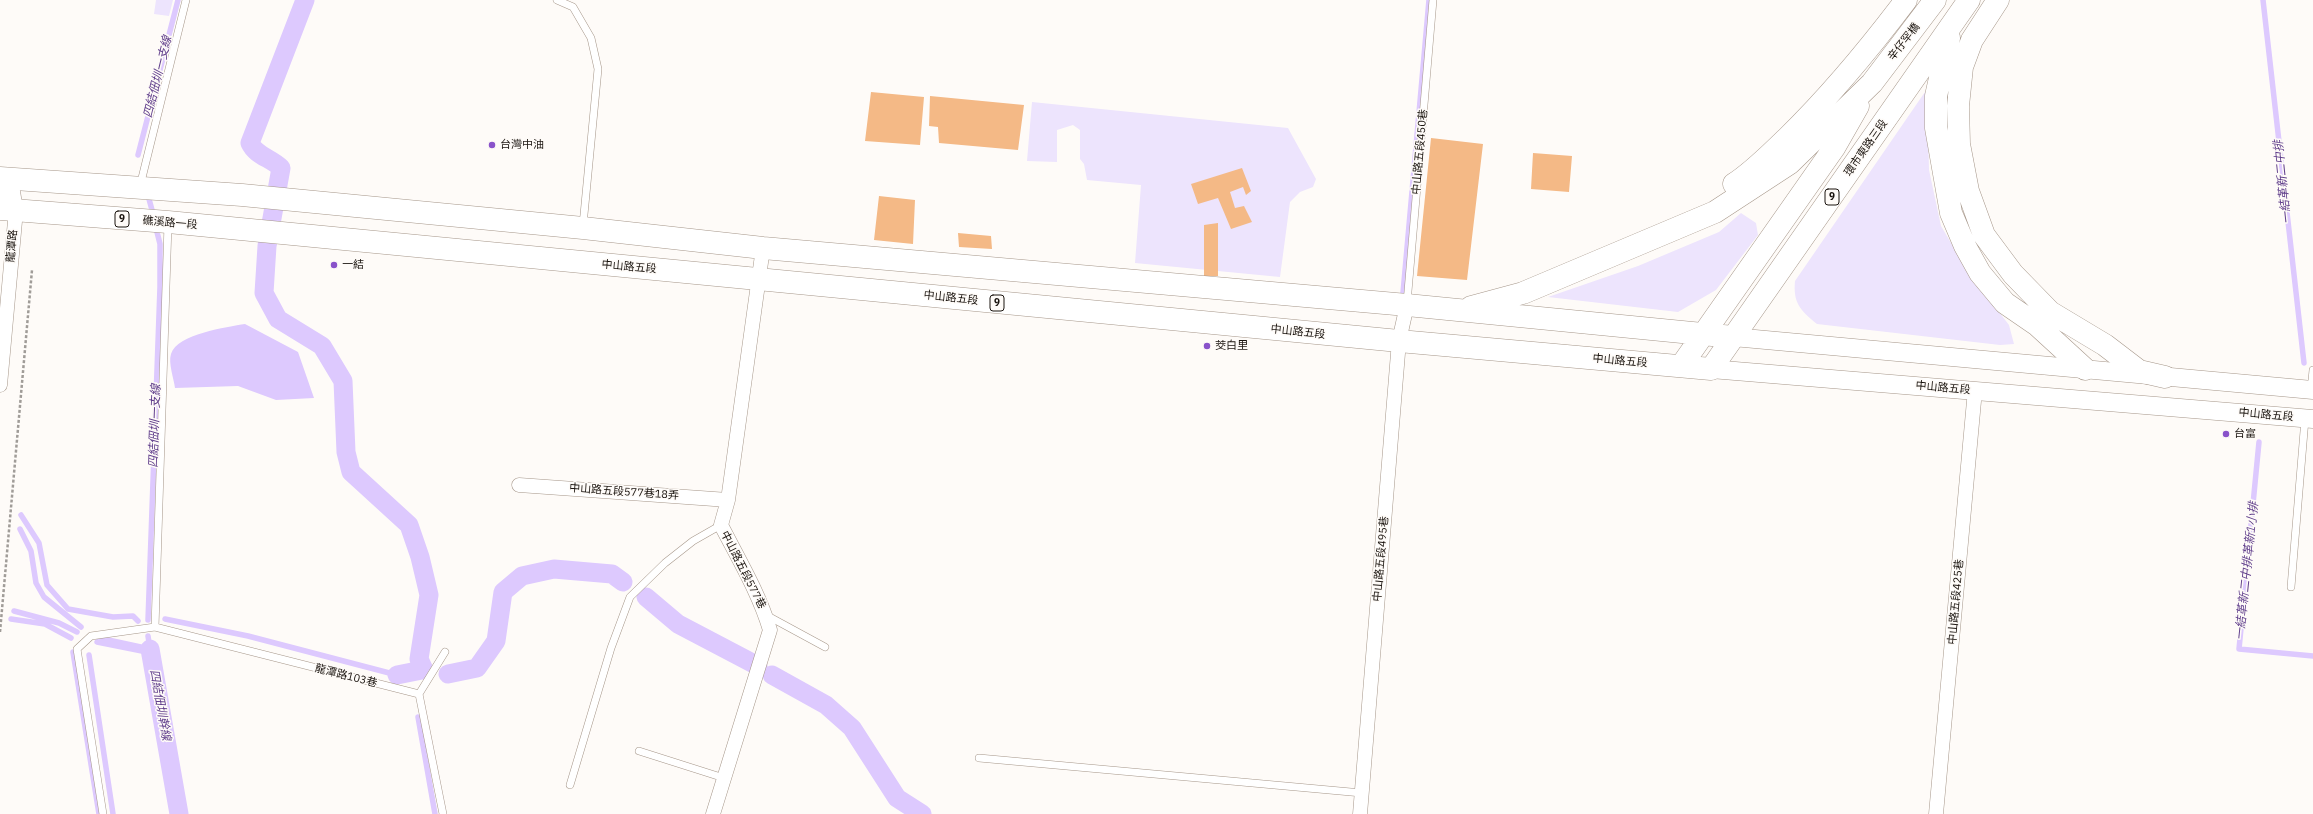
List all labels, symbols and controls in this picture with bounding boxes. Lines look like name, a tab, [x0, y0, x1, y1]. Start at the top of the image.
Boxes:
street label: 辛仔罕橋	[1885, 21, 1923, 63]
water label: 四結佃圳一支線	[141, 35, 175, 119]
street label: 中山路五段450巷	[1410, 109, 1430, 195]
street label: 環市東路三段	[1842, 117, 1890, 179]
place label: 台灣中油	[500, 138, 544, 152]
water label: 一結革新二中排	[2271, 139, 2295, 225]
marker: 台灣中油	[487, 140, 497, 150]
road number: 9	[1825, 189, 1839, 205]
road number: 9	[115, 211, 129, 227]
street label: 礁溪路一段	[142, 214, 198, 232]
street label: 龍潭路	[4, 229, 20, 263]
place label: 一結	[342, 258, 364, 272]
street label: 中山路五段	[601, 258, 657, 276]
marker: 一結	[329, 260, 339, 270]
street label: 中山路五段	[923, 289, 979, 307]
road number: 9	[990, 295, 1004, 311]
street label: 中山路五段	[1270, 323, 1326, 341]
place label: 茭白里	[1215, 339, 1248, 353]
marker: 茭白里	[1202, 341, 1212, 351]
street label: 中山路五段	[1592, 352, 1648, 370]
street label: 中山路五段	[1915, 379, 1971, 397]
water label: 四結佃圳一支線	[146, 384, 164, 468]
street label: 中山路五段	[2238, 406, 2294, 424]
place label: 台富	[2234, 427, 2256, 441]
marker: 台富	[2221, 429, 2231, 439]
street label: 中山路五段577巷18弄	[569, 482, 679, 502]
water label: 一結革新二中排革新1小排	[2233, 501, 2261, 641]
street label: 中山路五段495巷	[1371, 516, 1391, 602]
street label: 中山路五段577巷	[718, 529, 768, 611]
street label: 中山路五段425巷	[1946, 559, 1966, 645]
street label: 龍潭路103巷	[313, 662, 379, 690]
water label: 四結佃圳幹線	[147, 668, 173, 742]

